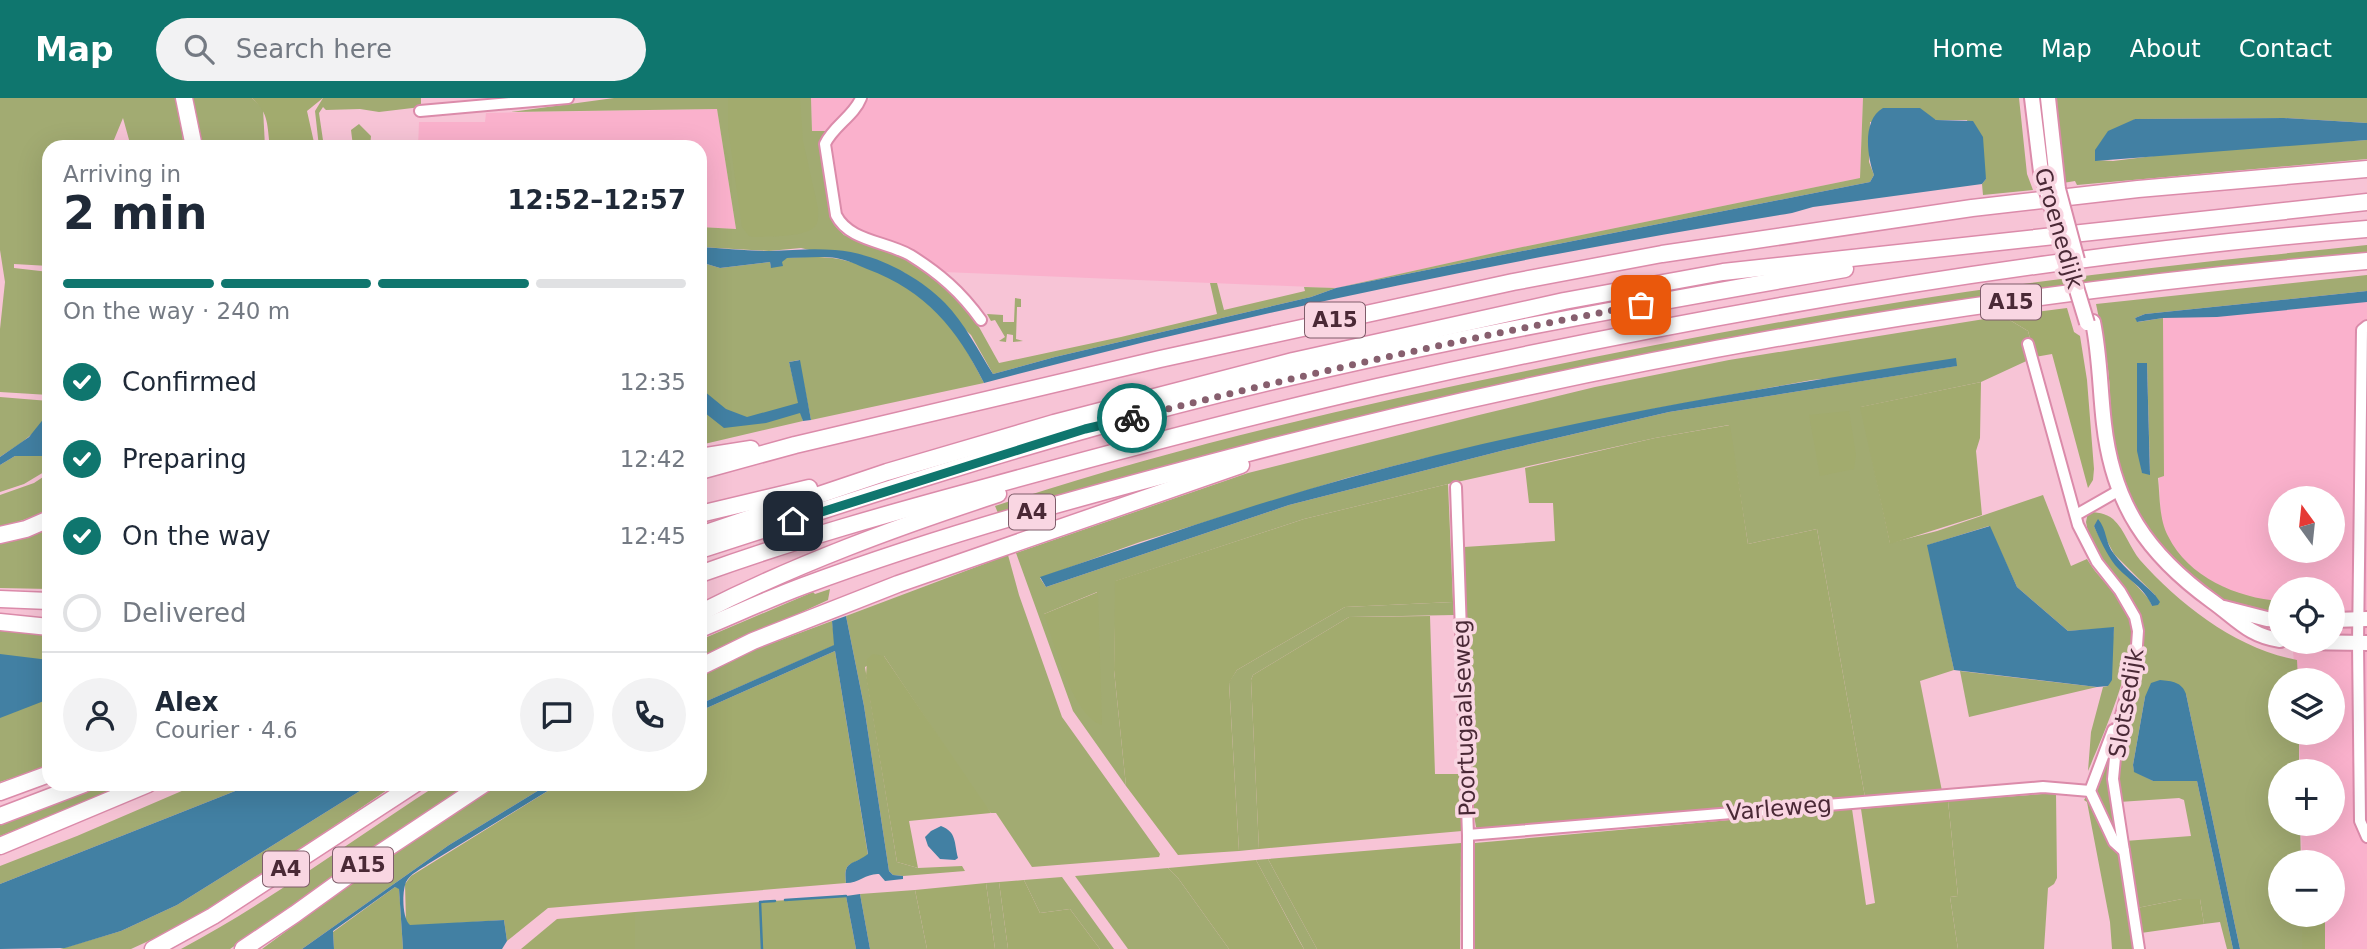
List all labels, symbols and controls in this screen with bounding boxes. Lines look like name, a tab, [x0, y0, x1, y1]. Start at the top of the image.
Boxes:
search box	[156, 18, 646, 81]
text: Map	[35, 30, 114, 69]
icon: search	[180, 30, 218, 68]
text: Search here	[236, 34, 392, 64]
text: Home	[1932, 35, 2003, 63]
text: Map	[2041, 35, 2092, 63]
text: About	[2130, 35, 2201, 63]
text: Contact	[2239, 35, 2332, 63]
text: Arriving in	[63, 161, 181, 187]
street label: Groenedijk	[2029, 165, 2089, 292]
text: 12:52–12:57	[507, 185, 686, 215]
text: 2 min	[63, 186, 207, 240]
pin	[1611, 275, 1671, 335]
road number: A15	[1981, 284, 2041, 320]
icon: bag	[1622, 286, 1660, 324]
text: On the way · 240 m	[63, 298, 290, 324]
road number: A15	[1305, 302, 1365, 338]
icon: check	[63, 363, 101, 401]
text: Confirmed	[122, 367, 257, 397]
text: 12:35	[620, 369, 686, 395]
courier	[1097, 383, 1167, 453]
icon: bike	[1113, 399, 1151, 437]
icon: check	[63, 440, 101, 478]
text: Preparing	[122, 444, 247, 474]
text: 12:42	[620, 446, 686, 472]
north arrow	[2268, 486, 2345, 564]
map controls	[2268, 486, 2345, 927]
pin	[763, 491, 823, 551]
road number: A4	[1009, 494, 1055, 530]
icon: home	[774, 502, 812, 540]
icon: check	[63, 517, 101, 555]
text: On the way	[122, 521, 271, 551]
text: 12:45	[620, 523, 686, 549]
button: locate	[2268, 577, 2345, 654]
text: Delivered	[122, 598, 246, 628]
street label: Poortugaalseweg	[1448, 619, 1480, 817]
street label: Slotsedijk	[2104, 645, 2149, 760]
button: layers	[2268, 668, 2345, 745]
button: person	[63, 678, 137, 752]
button: chat	[520, 678, 594, 752]
button: phone	[612, 678, 686, 752]
text: Alex	[155, 687, 218, 717]
text: Courier · 4.6	[155, 717, 298, 743]
button: +	[2268, 759, 2345, 836]
street label: Varleweg	[1725, 790, 1833, 826]
road number: A15	[333, 848, 393, 882]
button: −	[2268, 850, 2345, 927]
road number: A4	[263, 852, 309, 886]

